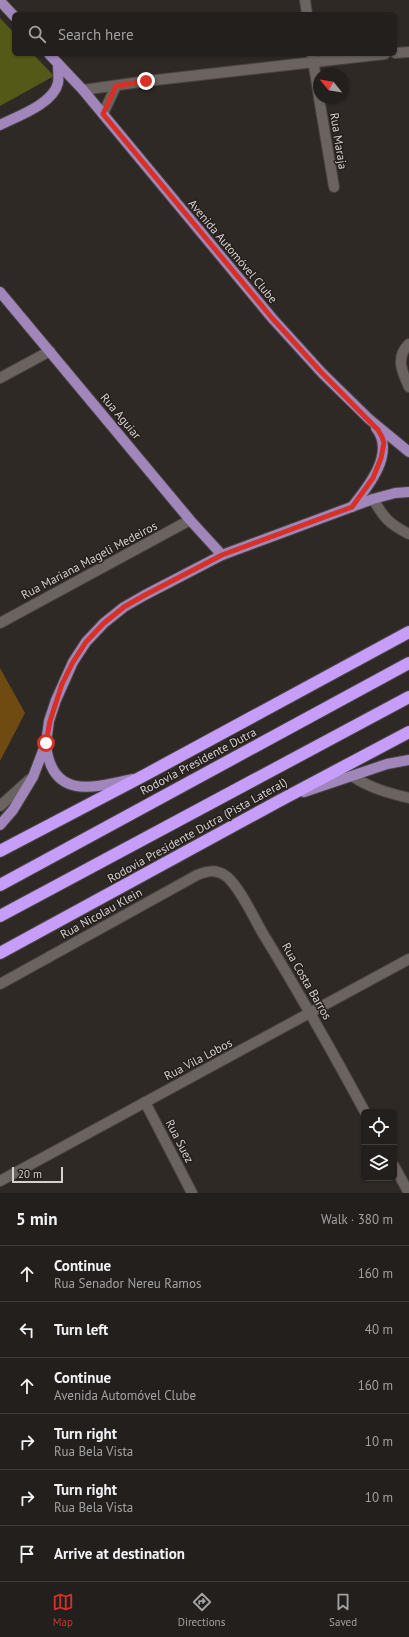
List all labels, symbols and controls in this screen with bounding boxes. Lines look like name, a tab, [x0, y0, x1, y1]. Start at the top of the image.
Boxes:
search box	[12, 12, 397, 56]
icon: search	[26, 23, 48, 45]
text: Search here	[58, 25, 134, 44]
north arrow	[313, 68, 349, 104]
route end	[137, 72, 155, 90]
street label: Rua Maraja	[327, 112, 351, 171]
street label: Avenida Automóvel Clube	[185, 196, 281, 306]
street label: Rua Aguiar	[97, 390, 145, 442]
street label: Rua Mariana Mageli Medeiros	[18, 518, 160, 602]
street label: Rodovia Presidente Dutra	[137, 724, 259, 798]
route start	[37, 734, 55, 752]
street label: Rodovia Presidente Dutra (Pista Lateral)	[105, 774, 289, 886]
street label: Rua Nicolau Klein	[57, 884, 145, 942]
street label: Rua Costa Barros	[279, 940, 335, 1022]
street label: Rua Vila Lobos	[161, 1035, 235, 1083]
map controls	[361, 1109, 397, 1181]
button: locate	[361, 1109, 397, 1145]
street label: Rua Suez	[163, 1117, 197, 1165]
button: layers	[361, 1145, 397, 1181]
scale bar	[12, 1165, 63, 1184]
text: 20 m	[18, 1167, 42, 1181]
text: 5 min	[16, 1208, 57, 1230]
text: Walk · 380 m	[321, 1211, 393, 1228]
text: Continue	[54, 1256, 111, 1275]
icon: ahead	[16, 1263, 38, 1285]
text: 160 m	[358, 1265, 393, 1282]
text: Rua Senador Nereu Ramos	[54, 1275, 201, 1292]
icon: left	[16, 1319, 38, 1341]
text: Turn left	[54, 1320, 108, 1339]
text: 40 m	[365, 1321, 393, 1338]
text: Continue	[54, 1368, 111, 1387]
icon: ahead	[16, 1375, 38, 1397]
text: 160 m	[358, 1377, 393, 1394]
text: Avenida Automóvel Clube	[54, 1387, 196, 1404]
text: Turn right	[54, 1424, 117, 1443]
icon: right	[16, 1431, 38, 1453]
text: 10 m	[365, 1433, 393, 1450]
text: Rua Bela Vista	[54, 1443, 133, 1460]
text: Turn right	[54, 1480, 117, 1499]
icon: right	[16, 1487, 38, 1509]
text: 10 m	[365, 1489, 393, 1506]
text: Rua Bela Vista	[54, 1499, 133, 1516]
icon: arrive	[16, 1543, 38, 1565]
text: Arrive at destination	[54, 1544, 185, 1563]
tab: Map	[52, 1591, 74, 1629]
tab: Directions	[178, 1591, 225, 1629]
tab: Saved	[329, 1591, 357, 1629]

